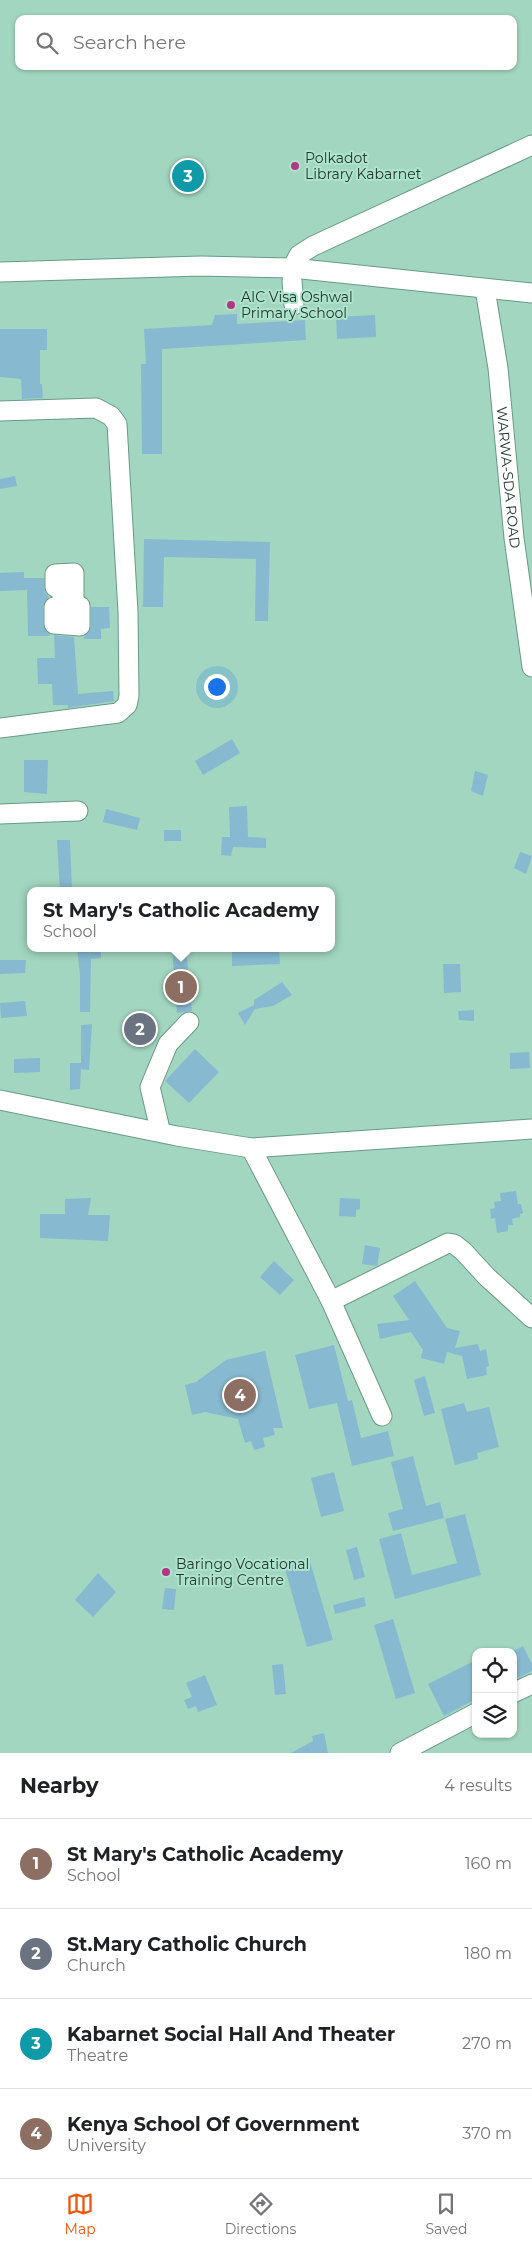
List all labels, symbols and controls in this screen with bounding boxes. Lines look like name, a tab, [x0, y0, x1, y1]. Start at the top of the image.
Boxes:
search box	[15, 15, 517, 70]
icon: search	[33, 29, 61, 57]
text: Search here	[73, 31, 186, 54]
place label: Polkadot Library Kabarnet	[305, 149, 422, 183]
pin: 3	[172, 157, 204, 195]
marker: Polkadot Library Kabarnet	[289, 160, 301, 172]
place label: AIC Visa Oshwal Primary School	[241, 288, 353, 322]
marker: AIC Visa Oshwal Primary School	[225, 299, 237, 311]
street label: WARWA-SDA ROAD	[493, 406, 524, 550]
your location	[204, 674, 230, 700]
popup	[27, 887, 335, 952]
text: St Mary's Catholic Academy	[43, 899, 319, 922]
text: School	[43, 922, 97, 941]
pin: 1	[165, 968, 197, 1006]
pin: 2	[124, 1010, 156, 1048]
pin: 4	[224, 1376, 256, 1414]
place label: Baringo Vocational Training Centre	[176, 1555, 309, 1589]
marker: Baringo Vocational Training Centre	[160, 1566, 172, 1578]
map controls	[472, 1648, 517, 1738]
button: locate	[472, 1648, 517, 1693]
button: layers	[472, 1693, 517, 1738]
text: Nearby	[20, 1773, 99, 1798]
text: 4 results	[444, 1776, 512, 1795]
text: St Mary's Catholic Academy	[67, 1843, 343, 1866]
text: 1	[33, 1854, 39, 1873]
text: 160 m	[465, 1854, 512, 1873]
text: School	[67, 1866, 121, 1885]
text: St.Mary Catholic Church	[67, 1933, 307, 1956]
text: 2	[31, 1944, 41, 1963]
text: 180 m	[464, 1944, 512, 1963]
text: Church	[67, 1956, 126, 1975]
text: Kabarnet Social Hall And Theater	[67, 2023, 395, 2046]
text: 3	[31, 2034, 41, 2053]
text: 270 m	[462, 2034, 512, 2053]
text: Theatre	[67, 2046, 128, 2065]
text: Kenya School Of Government	[67, 2113, 359, 2136]
text: 4	[30, 2124, 42, 2143]
text: 370 m	[462, 2124, 512, 2143]
text: University	[67, 2136, 146, 2155]
tab: Map	[65, 2190, 96, 2238]
tab: Directions	[225, 2190, 296, 2238]
tab: Saved	[425, 2190, 467, 2238]

